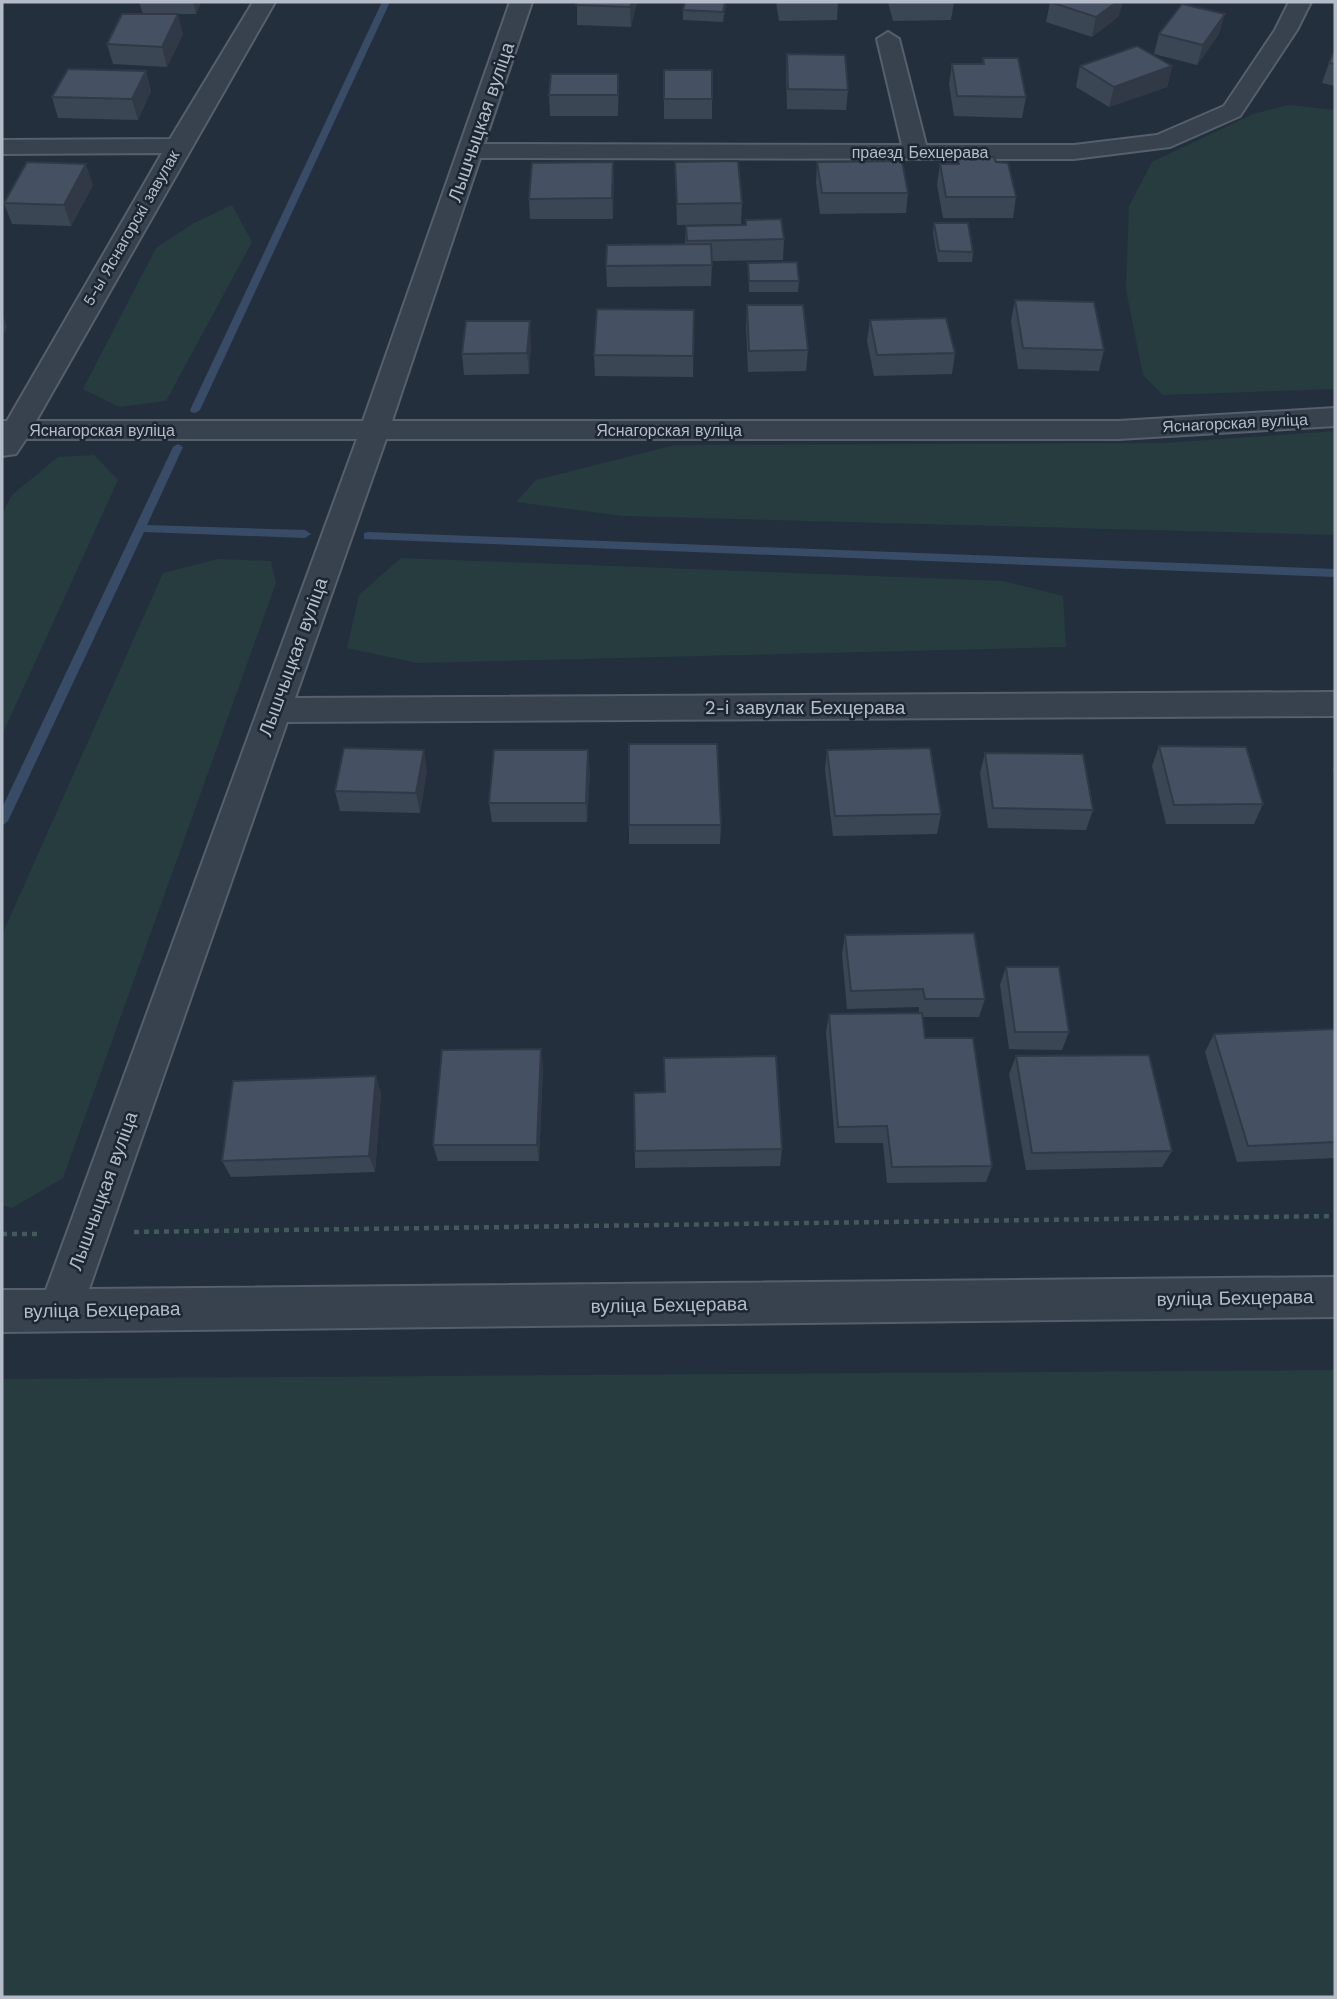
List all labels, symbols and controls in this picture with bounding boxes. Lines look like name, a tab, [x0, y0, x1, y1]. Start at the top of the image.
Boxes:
street label: Лышчыцкая вуліца	[443, 39, 519, 205]
street label: праезд Бехцерава	[852, 143, 988, 162]
street label: 5-ы Яснагорскі завулак	[79, 146, 184, 309]
street label: Яснагорская вуліца	[1162, 410, 1308, 436]
street label: Яснагорская вуліца	[29, 421, 175, 440]
street label: Яснагорская вуліца	[596, 421, 742, 440]
street label: Лышчыцкая вуліца	[254, 574, 333, 740]
street label: 2-і завулак Бехцерава	[705, 696, 906, 719]
street label: Лышчыцкая вуліца	[64, 1108, 143, 1274]
street label: вуліца Бехцерава	[1156, 1285, 1314, 1311]
street label: вуліца Бехцерава	[590, 1292, 748, 1318]
street label: вуліца Бехцерава	[23, 1297, 181, 1323]

